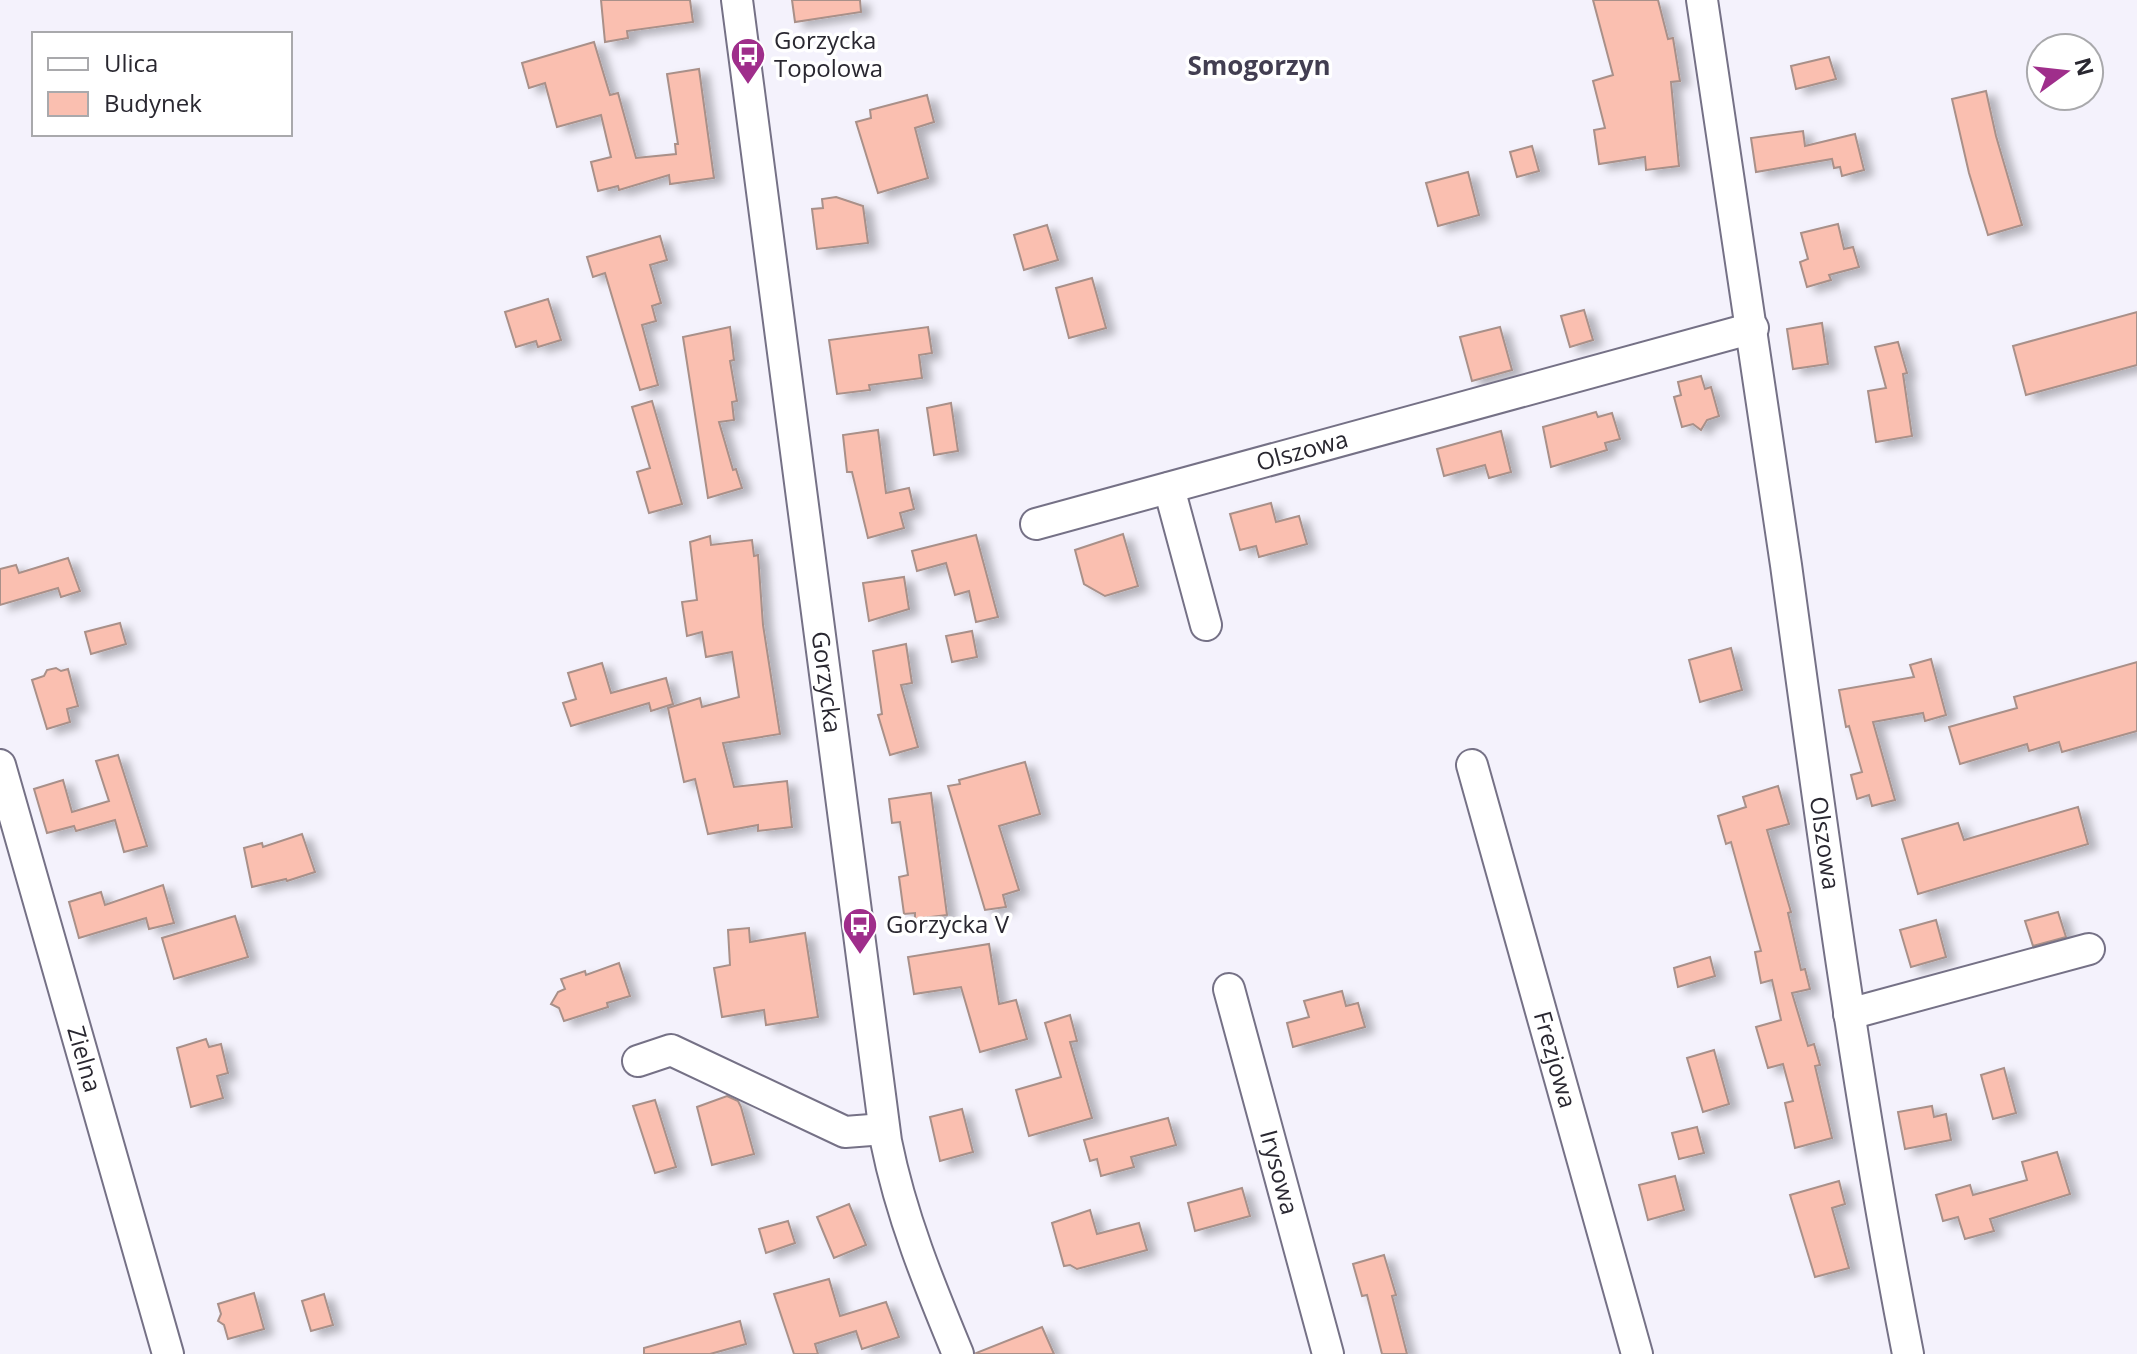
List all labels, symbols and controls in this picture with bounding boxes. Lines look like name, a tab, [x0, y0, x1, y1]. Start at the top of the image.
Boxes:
place label: Gorzycka Topolowa	[774, 23, 883, 84]
legend	[32, 32, 292, 136]
north arrow	[2025, 32, 2105, 112]
bus stop icon: Gorzycka Topolowa	[729, 36, 767, 86]
text: Ulica	[104, 46, 158, 79]
district label: Smogorzyn	[1187, 47, 1331, 83]
text: N	[2068, 54, 2102, 79]
text: Budynek	[104, 86, 202, 119]
street label: Olszowa	[1252, 421, 1351, 478]
street label: Gorzycka	[805, 629, 851, 735]
street label: Olszowa	[1803, 794, 1849, 892]
bus stop icon: Gorzycka V	[841, 906, 879, 956]
place label: Gorzycka V	[886, 907, 1010, 940]
street label: Frezjowa	[1527, 1007, 1585, 1112]
street label: Zielna	[60, 1022, 110, 1096]
street label: Irysowa	[1253, 1126, 1307, 1218]

